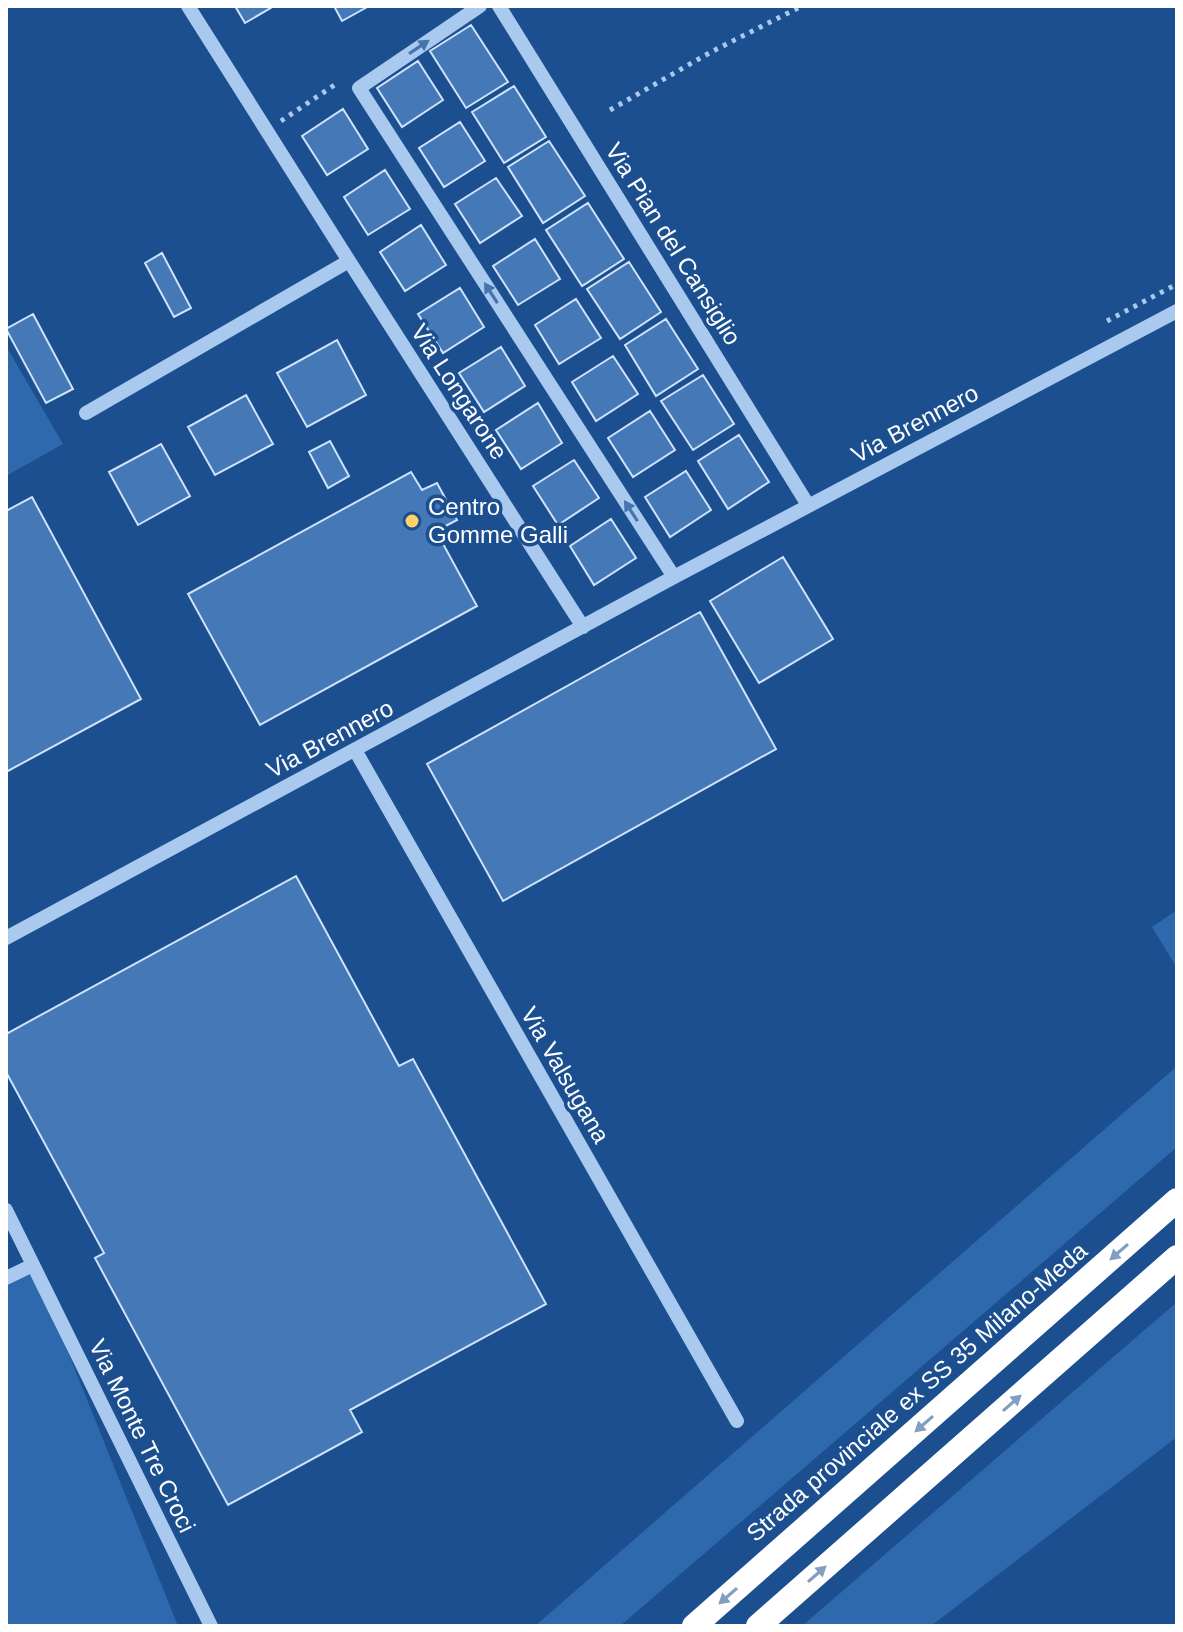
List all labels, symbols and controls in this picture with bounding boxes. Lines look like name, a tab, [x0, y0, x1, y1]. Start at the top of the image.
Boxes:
one-way arrow	[409, 40, 430, 55]
street label: Via Pian del Cansiglio	[600, 138, 747, 350]
one-way arrow	[483, 282, 498, 303]
street label: Via Longarone	[406, 319, 513, 464]
street label: Via Brennero	[847, 379, 983, 468]
place label: Centro Gomme Galli	[428, 493, 568, 548]
one-way arrow	[624, 501, 639, 522]
marker: Centro Gomme Galli	[403, 512, 421, 530]
street label: Via Brennero	[262, 694, 398, 783]
street label: Via Valsugana	[516, 1002, 616, 1148]
street label: Strada provinciale ex SS 35 Milano-Meda	[741, 1236, 1093, 1547]
one-way arrow	[1109, 1243, 1129, 1260]
street label: Via Monte Tre Croci	[84, 1335, 201, 1537]
one-way arrow	[1002, 1394, 1021, 1412]
one-way arrow	[914, 1415, 934, 1432]
one-way arrow	[807, 1566, 826, 1584]
one-way arrow	[719, 1587, 739, 1604]

